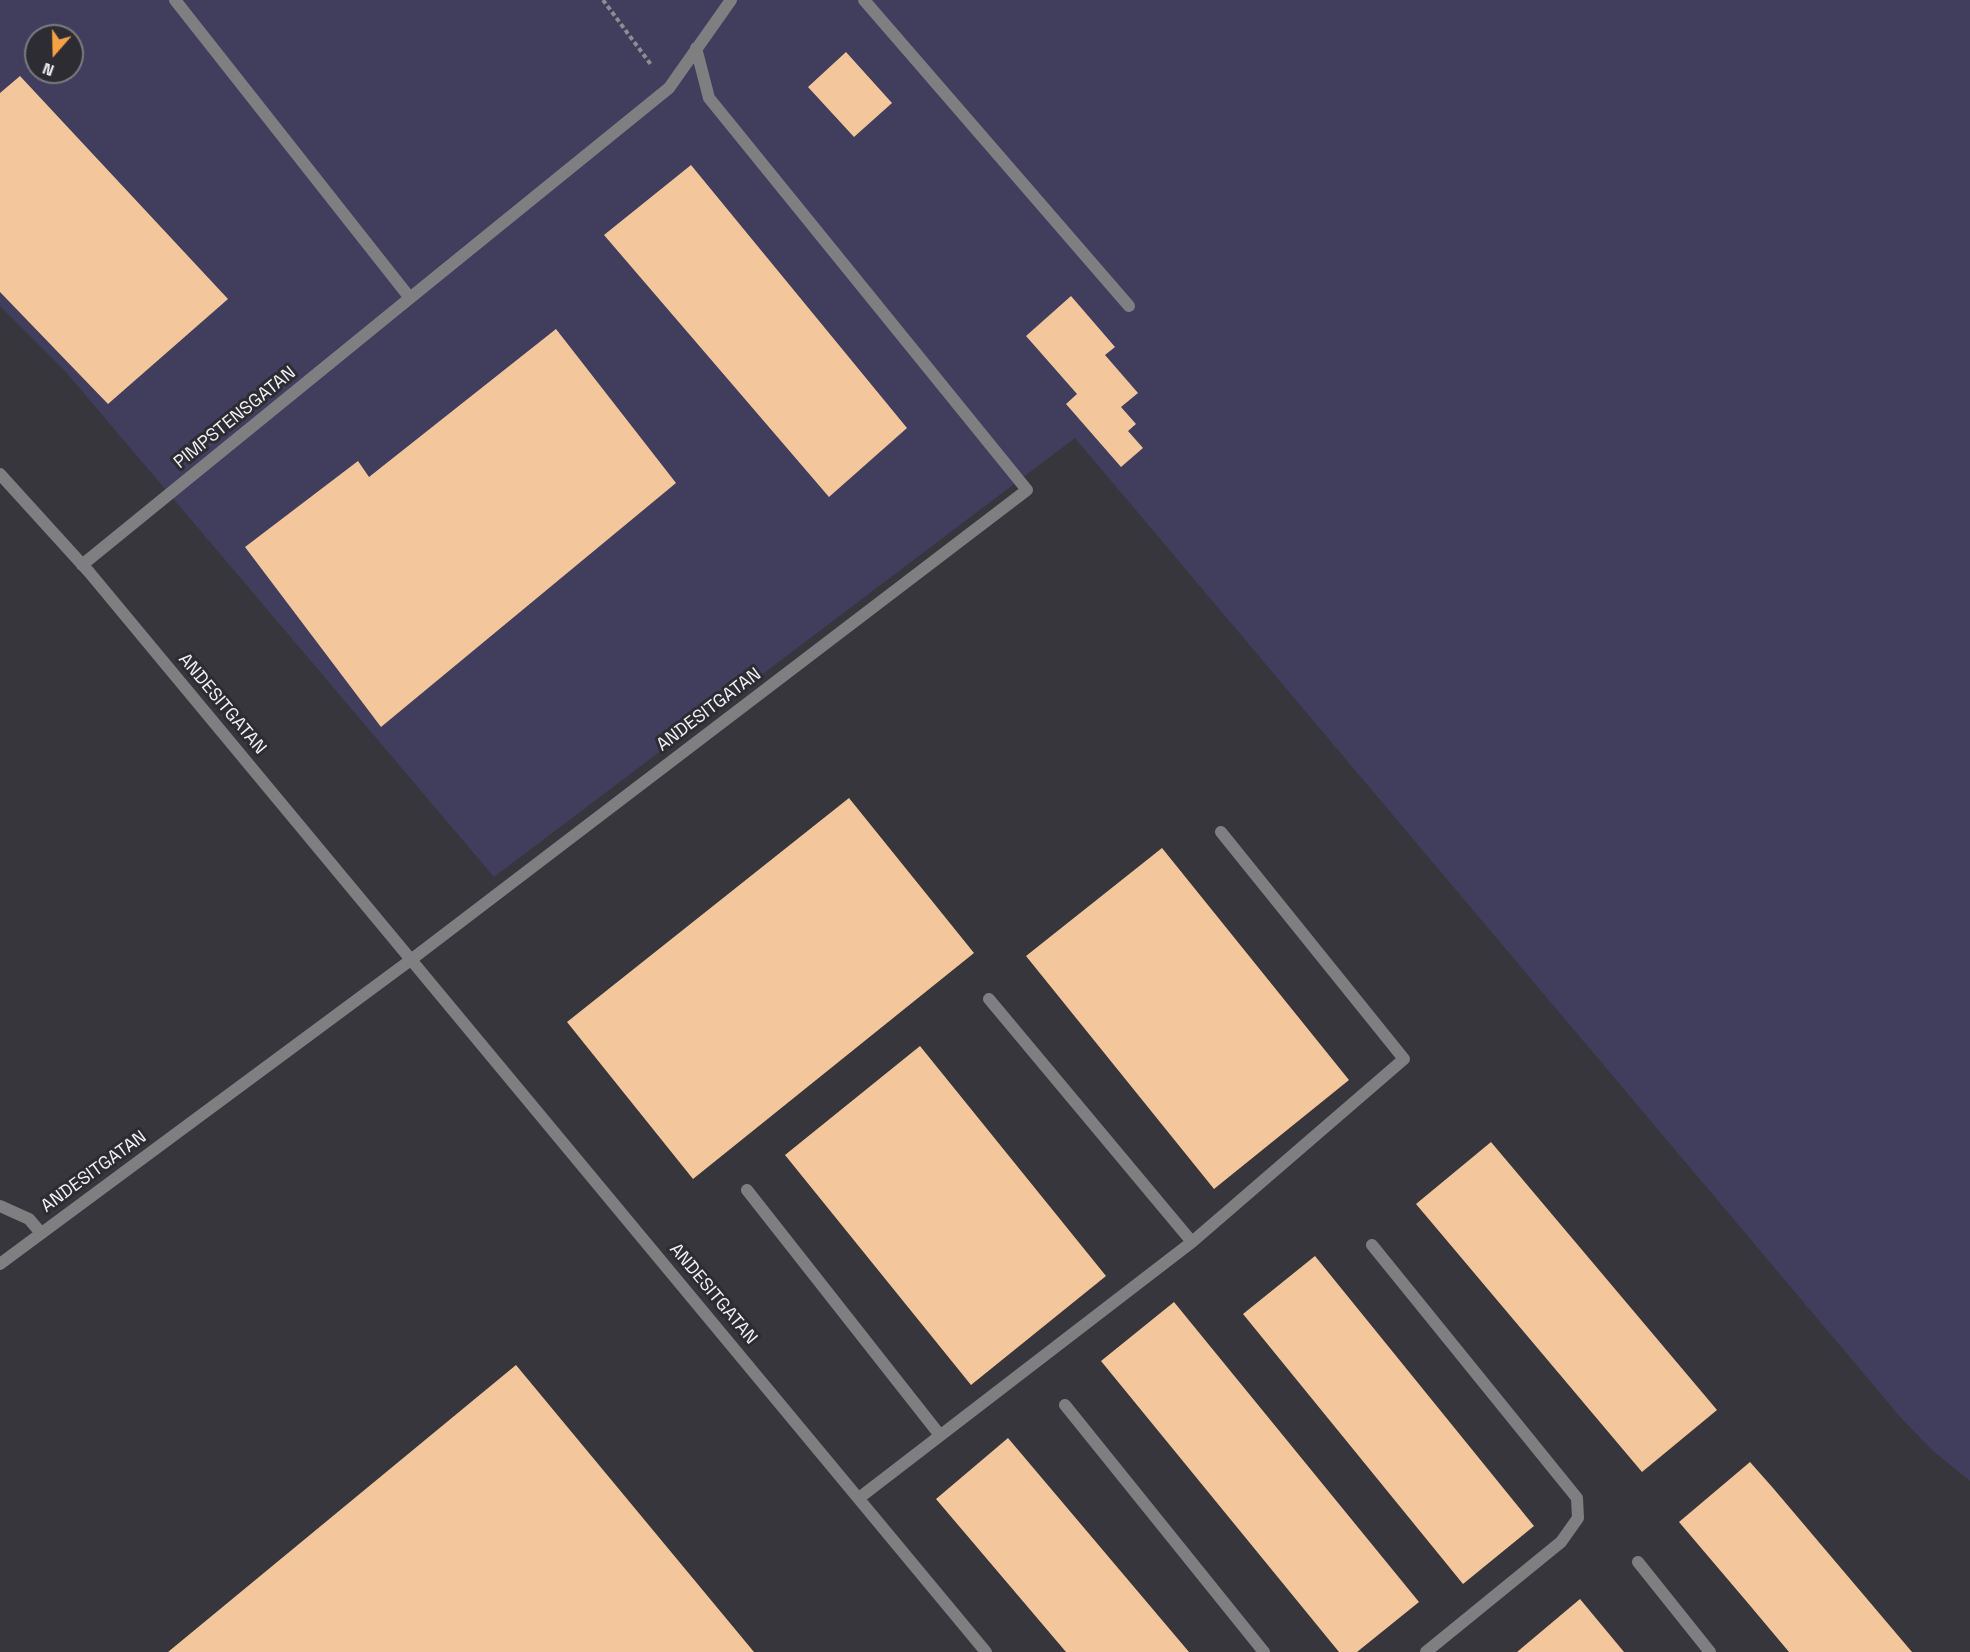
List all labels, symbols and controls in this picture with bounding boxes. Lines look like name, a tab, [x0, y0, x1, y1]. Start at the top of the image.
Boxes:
north arrow	[24, 24, 84, 84]
text: N	[40, 58, 57, 81]
street label: PIMPSTENSGATAN	[170, 362, 300, 474]
street label: ANDESITGATAN	[173, 649, 271, 759]
street label: ANDESITGATAN	[653, 664, 765, 756]
street label: ANDESITGATAN	[37, 1126, 151, 1218]
street label: ANDESITGATAN	[664, 1239, 762, 1349]

